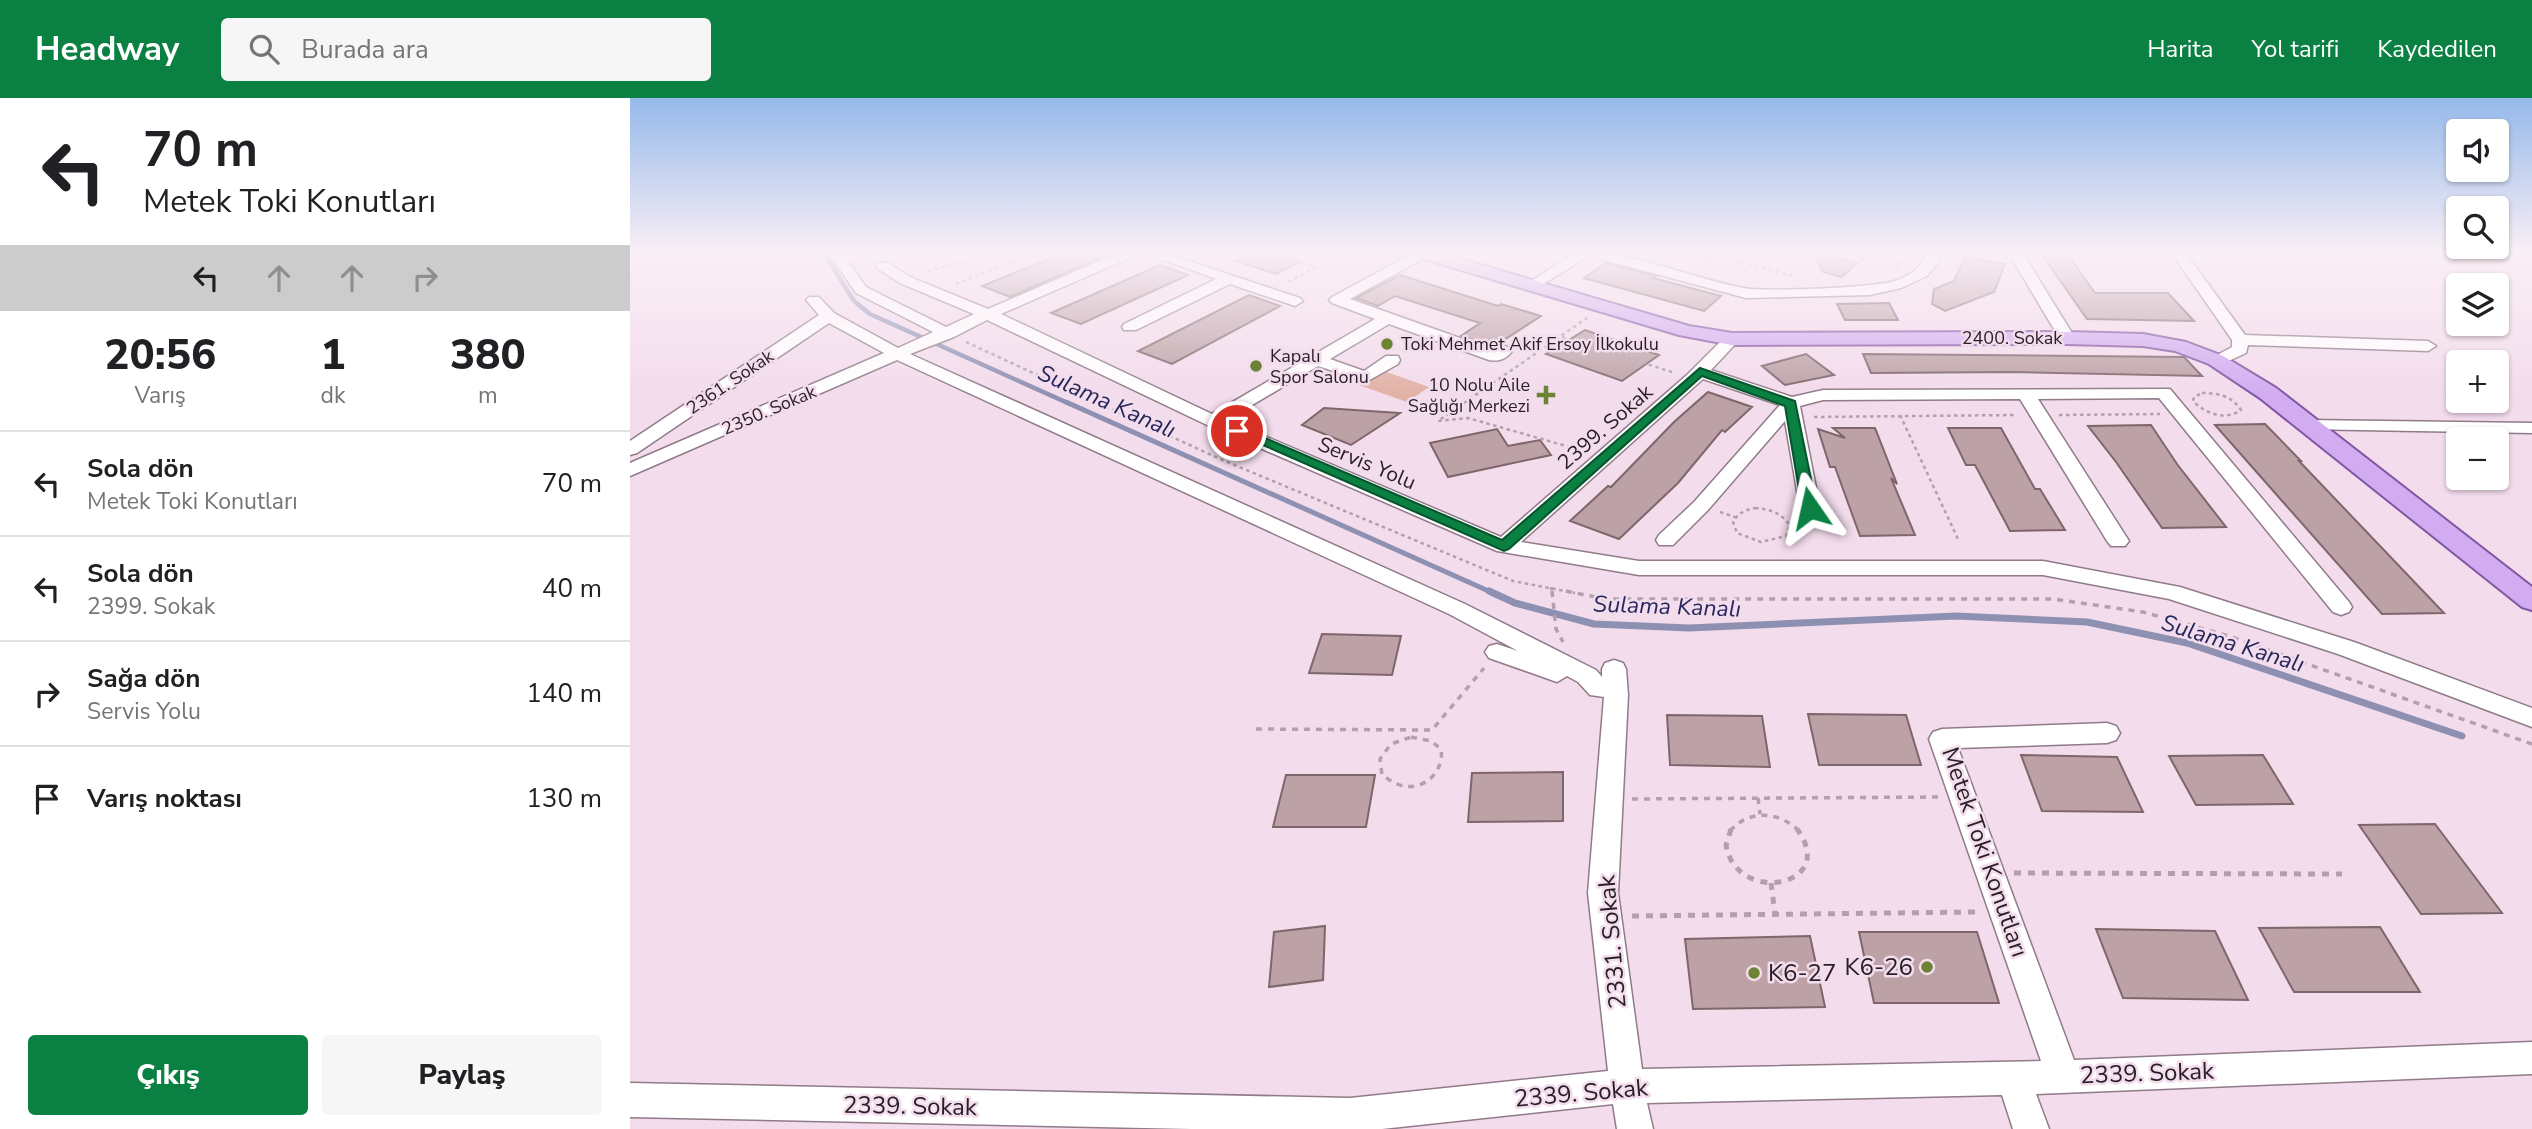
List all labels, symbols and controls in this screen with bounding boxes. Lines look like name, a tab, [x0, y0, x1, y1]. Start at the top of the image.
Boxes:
search box	[221, 18, 711, 81]
text: Headway	[35, 27, 179, 72]
icon: search	[245, 30, 283, 68]
text: Burada ara	[301, 32, 429, 67]
text: Harita	[2147, 33, 2213, 65]
text: Yol tarifi	[2251, 33, 2339, 65]
text: Kaydedilen	[2377, 33, 2497, 65]
text: 70 m	[143, 116, 258, 183]
map controls	[2446, 119, 2509, 490]
button: sound	[2446, 119, 2509, 182]
icon: left	[28, 126, 119, 217]
text: Metek Toki Konutları	[143, 180, 436, 223]
button: search	[2446, 196, 2509, 259]
icon: left	[187, 259, 225, 297]
icon: ahead	[260, 259, 298, 297]
icon: ahead	[333, 259, 371, 297]
icon: right	[406, 259, 444, 297]
button: layers	[2446, 273, 2509, 336]
street label: 2400. Sokak	[1962, 326, 2063, 350]
text: 20:56	[104, 327, 216, 384]
text: 1	[320, 327, 346, 384]
text: 380	[450, 327, 526, 384]
place label: Toki Mehmet Akif Ersoy İlkokulu	[1401, 332, 1659, 356]
marker: Toki Mehmet Akif Ersoy İlkokulu	[1379, 336, 1395, 352]
street label: 2361. Sokak	[682, 343, 779, 420]
place label: Kapalı Spor Salonu	[1270, 344, 1369, 389]
button: +	[2446, 350, 2509, 413]
water label: Sulama Kanalı	[1033, 357, 1181, 446]
marker: Kapalı Spor Salonu	[1248, 358, 1264, 374]
place label: 10 Nolu Aile Sağlığı Merkezi	[1408, 373, 1530, 418]
street label: 2399. Sokak	[1552, 378, 1659, 476]
street label: 2350. Sokak	[718, 379, 821, 441]
text: Varış	[135, 380, 186, 411]
text: dk	[321, 380, 346, 411]
text: m	[478, 380, 498, 411]
marker: 10 Nolu Aile Sağlığı Merkezi	[1536, 385, 1556, 405]
pin	[1207, 401, 1267, 461]
icon: arrive	[1218, 412, 1256, 450]
button: −	[2446, 427, 2509, 490]
street label: Servis Yolu	[1314, 430, 1420, 496]
text: Sola dön	[87, 451, 194, 486]
icon: left	[28, 465, 66, 503]
text: 70 m	[542, 466, 602, 501]
position arrow	[1773, 471, 1847, 545]
text: Metek Toki Konutları	[87, 486, 298, 517]
text: Sola dön	[87, 556, 194, 591]
icon: left	[28, 570, 66, 608]
text: 40 m	[542, 571, 602, 606]
water label: Sulama Kanalı	[1593, 588, 1741, 625]
text: 2399. Sokak	[87, 591, 215, 622]
water label: Sulama Kanalı	[2158, 607, 2308, 680]
text: Sağa dön	[87, 661, 200, 696]
icon: right	[28, 675, 66, 713]
text: 140 m	[526, 676, 602, 711]
text: Servis Yolu	[87, 696, 201, 727]
street label: Metek Toki Konutları	[1934, 743, 2036, 961]
icon: arrive	[28, 780, 66, 818]
text: Varış noktası	[87, 781, 242, 816]
text: 130 m	[526, 781, 602, 816]
street label: 2331. Sokak	[1590, 873, 1634, 1010]
place label: K6-26	[1845, 951, 1913, 983]
place label: K6-27	[1768, 957, 1836, 989]
marker: K6-26	[1919, 959, 1935, 975]
marker: K6-27	[1746, 965, 1762, 981]
button: Çıkış	[28, 1035, 308, 1115]
button: Paylaş	[322, 1035, 602, 1115]
street label: 2339. Sokak	[2080, 1055, 2215, 1091]
street label: 2339. Sokak	[1513, 1071, 1650, 1115]
street label: 2339. Sokak	[843, 1089, 978, 1123]

